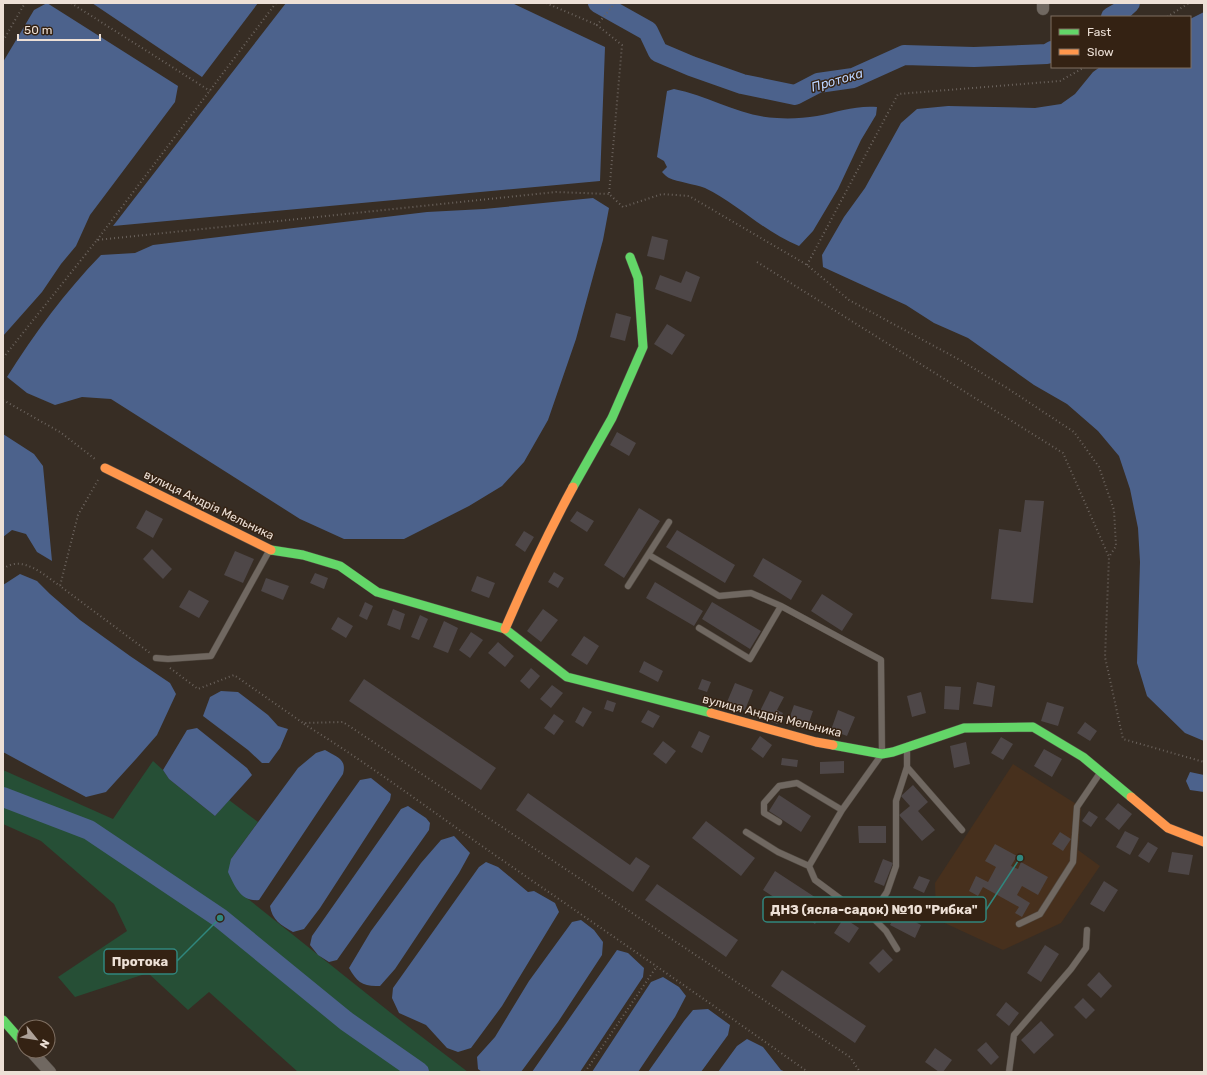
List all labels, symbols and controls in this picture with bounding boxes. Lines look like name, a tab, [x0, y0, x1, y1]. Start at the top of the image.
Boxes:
scale bar	[18, 16, 100, 42]
legend	[1051, 16, 1191, 68]
text: 50 m	[24, 23, 52, 37]
text: Fast	[1087, 25, 1111, 39]
text: Slow	[1087, 45, 1114, 59]
water label: Протока	[809, 65, 865, 95]
street label: вулиця Андрія Мельника	[142, 467, 276, 543]
street label: вулиця Андрія Мельника	[701, 692, 843, 740]
callout: ДНЗ (ясла-садок) №10 "Рибка"	[763, 897, 986, 922]
text: ДНЗ (ясла-садок) №10 "Рибка"	[770, 902, 978, 917]
callout: Протока	[104, 949, 177, 974]
text: Протока	[112, 954, 168, 969]
north arrow	[16, 1019, 56, 1059]
text: N	[37, 1037, 52, 1050]

